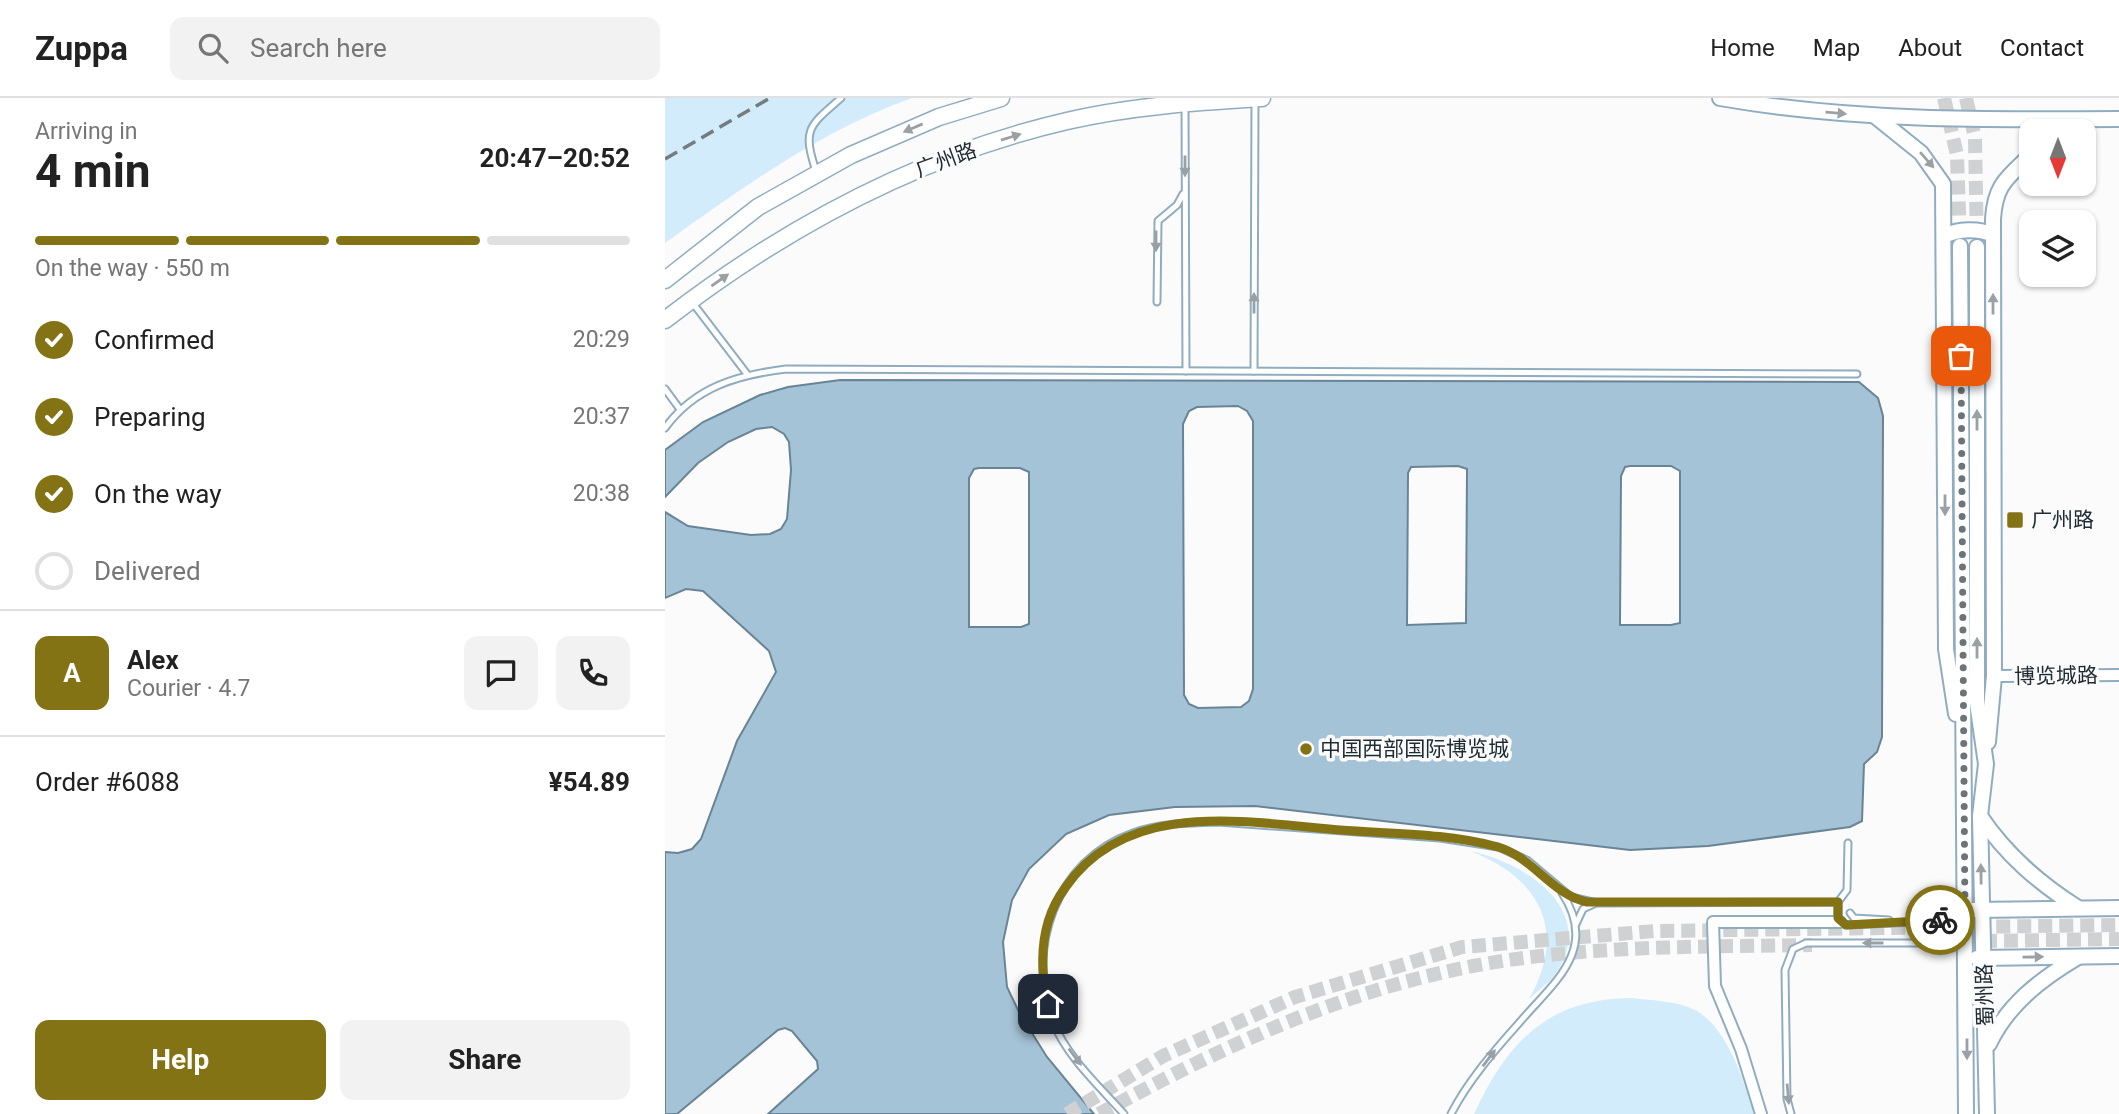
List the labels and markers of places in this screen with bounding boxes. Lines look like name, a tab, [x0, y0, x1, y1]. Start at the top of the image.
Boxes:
pin	[1931, 326, 1991, 386]
place label: 广州路	[2031, 508, 2094, 532]
marker: 广州路	[2005, 510, 2025, 530]
place label: 中国西部国际博览城	[1320, 737, 1509, 761]
marker: 中国西部国际博览城	[1298, 741, 1314, 757]
pin	[1018, 974, 1078, 1034]

